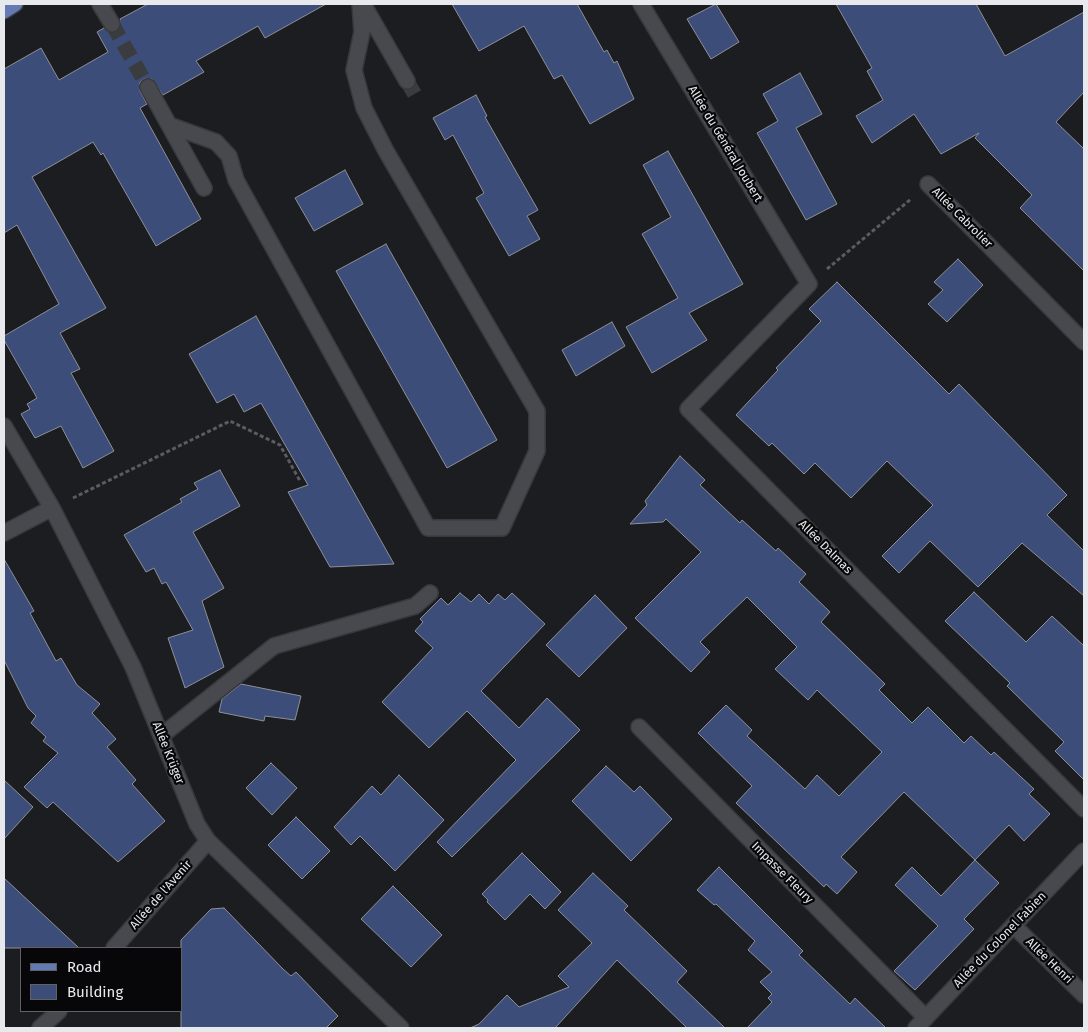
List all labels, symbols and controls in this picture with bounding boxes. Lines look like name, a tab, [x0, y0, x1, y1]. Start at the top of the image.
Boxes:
street label: Allée du Général Joubert	[685, 83, 765, 205]
street label: Allée Cabrolier	[929, 185, 995, 251]
street label: Allée Dalmas	[795, 517, 855, 577]
street label: Allée Krüger	[149, 720, 187, 786]
street label: Impasse Fleury	[748, 839, 816, 907]
street label: Allée de l'Avenir	[127, 857, 195, 933]
street label: Allée du Colonel Fabien	[951, 889, 1049, 991]
street label: Allée Henri	[1022, 935, 1076, 987]
legend	[20, 947, 182, 1012]
text: Road	[67, 958, 102, 976]
text: Building	[67, 983, 123, 1001]

